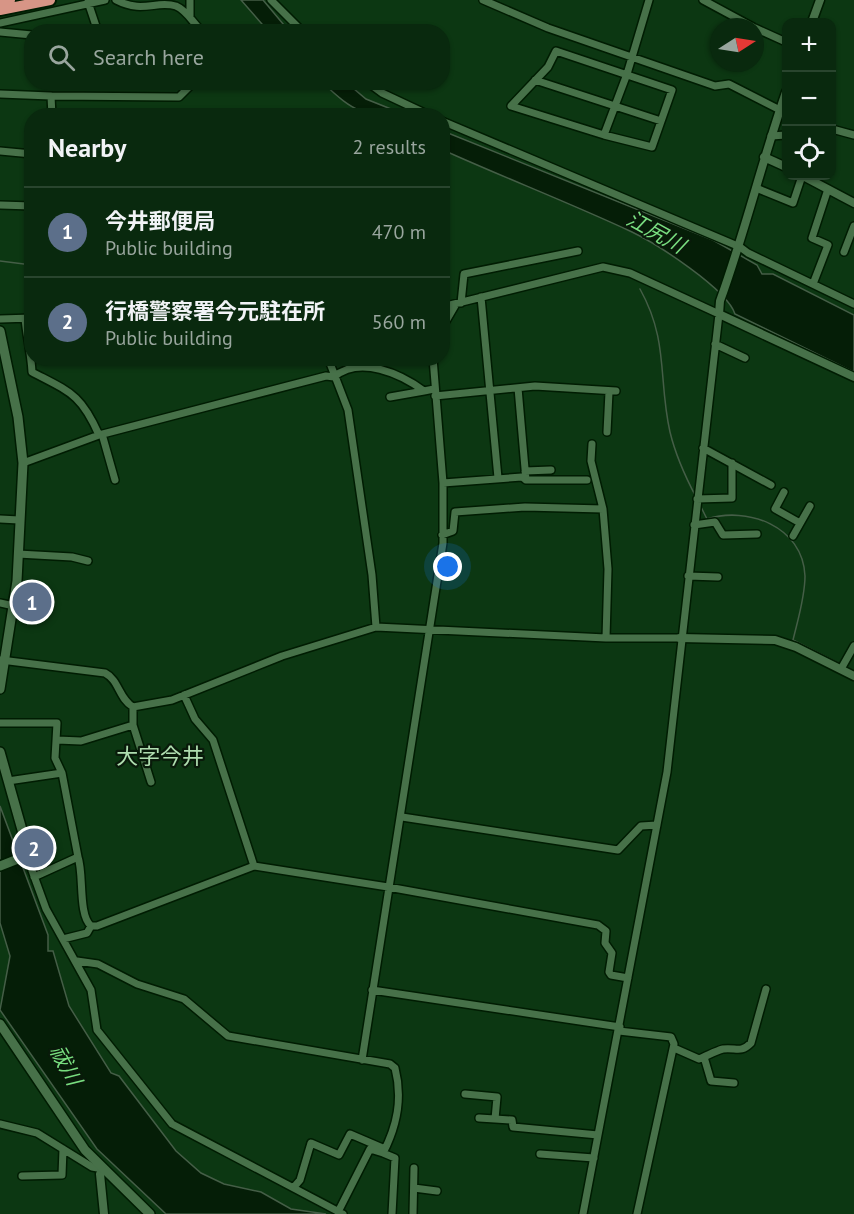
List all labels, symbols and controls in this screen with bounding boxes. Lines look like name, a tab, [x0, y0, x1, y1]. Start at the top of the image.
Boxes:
north arrow	[710, 18, 764, 72]
map controls	[782, 18, 836, 180]
button: +	[782, 18, 836, 72]
search box	[24, 24, 450, 90]
icon: search	[45, 41, 78, 74]
text: Search here	[93, 43, 204, 71]
button: −	[782, 72, 836, 126]
button: locate	[782, 126, 836, 180]
text: Nearby	[48, 131, 126, 164]
text: 2 results	[353, 134, 426, 160]
water label: 江尻川	[622, 205, 692, 260]
text: 今井郵便局	[105, 207, 215, 235]
text: 1	[62, 219, 73, 245]
text: 470 m	[372, 219, 426, 245]
text: Public building	[105, 235, 233, 261]
text: 行橋警察署今元駐在所	[105, 297, 325, 325]
text: 2	[62, 309, 73, 335]
text: 560 m	[372, 309, 426, 335]
text: Public building	[105, 325, 233, 351]
your location	[433, 552, 462, 581]
pin: 1	[12, 580, 51, 624]
district label: 大字今井	[116, 742, 204, 770]
pin: 2	[15, 826, 54, 870]
water label: 祓川	[44, 1040, 89, 1092]

